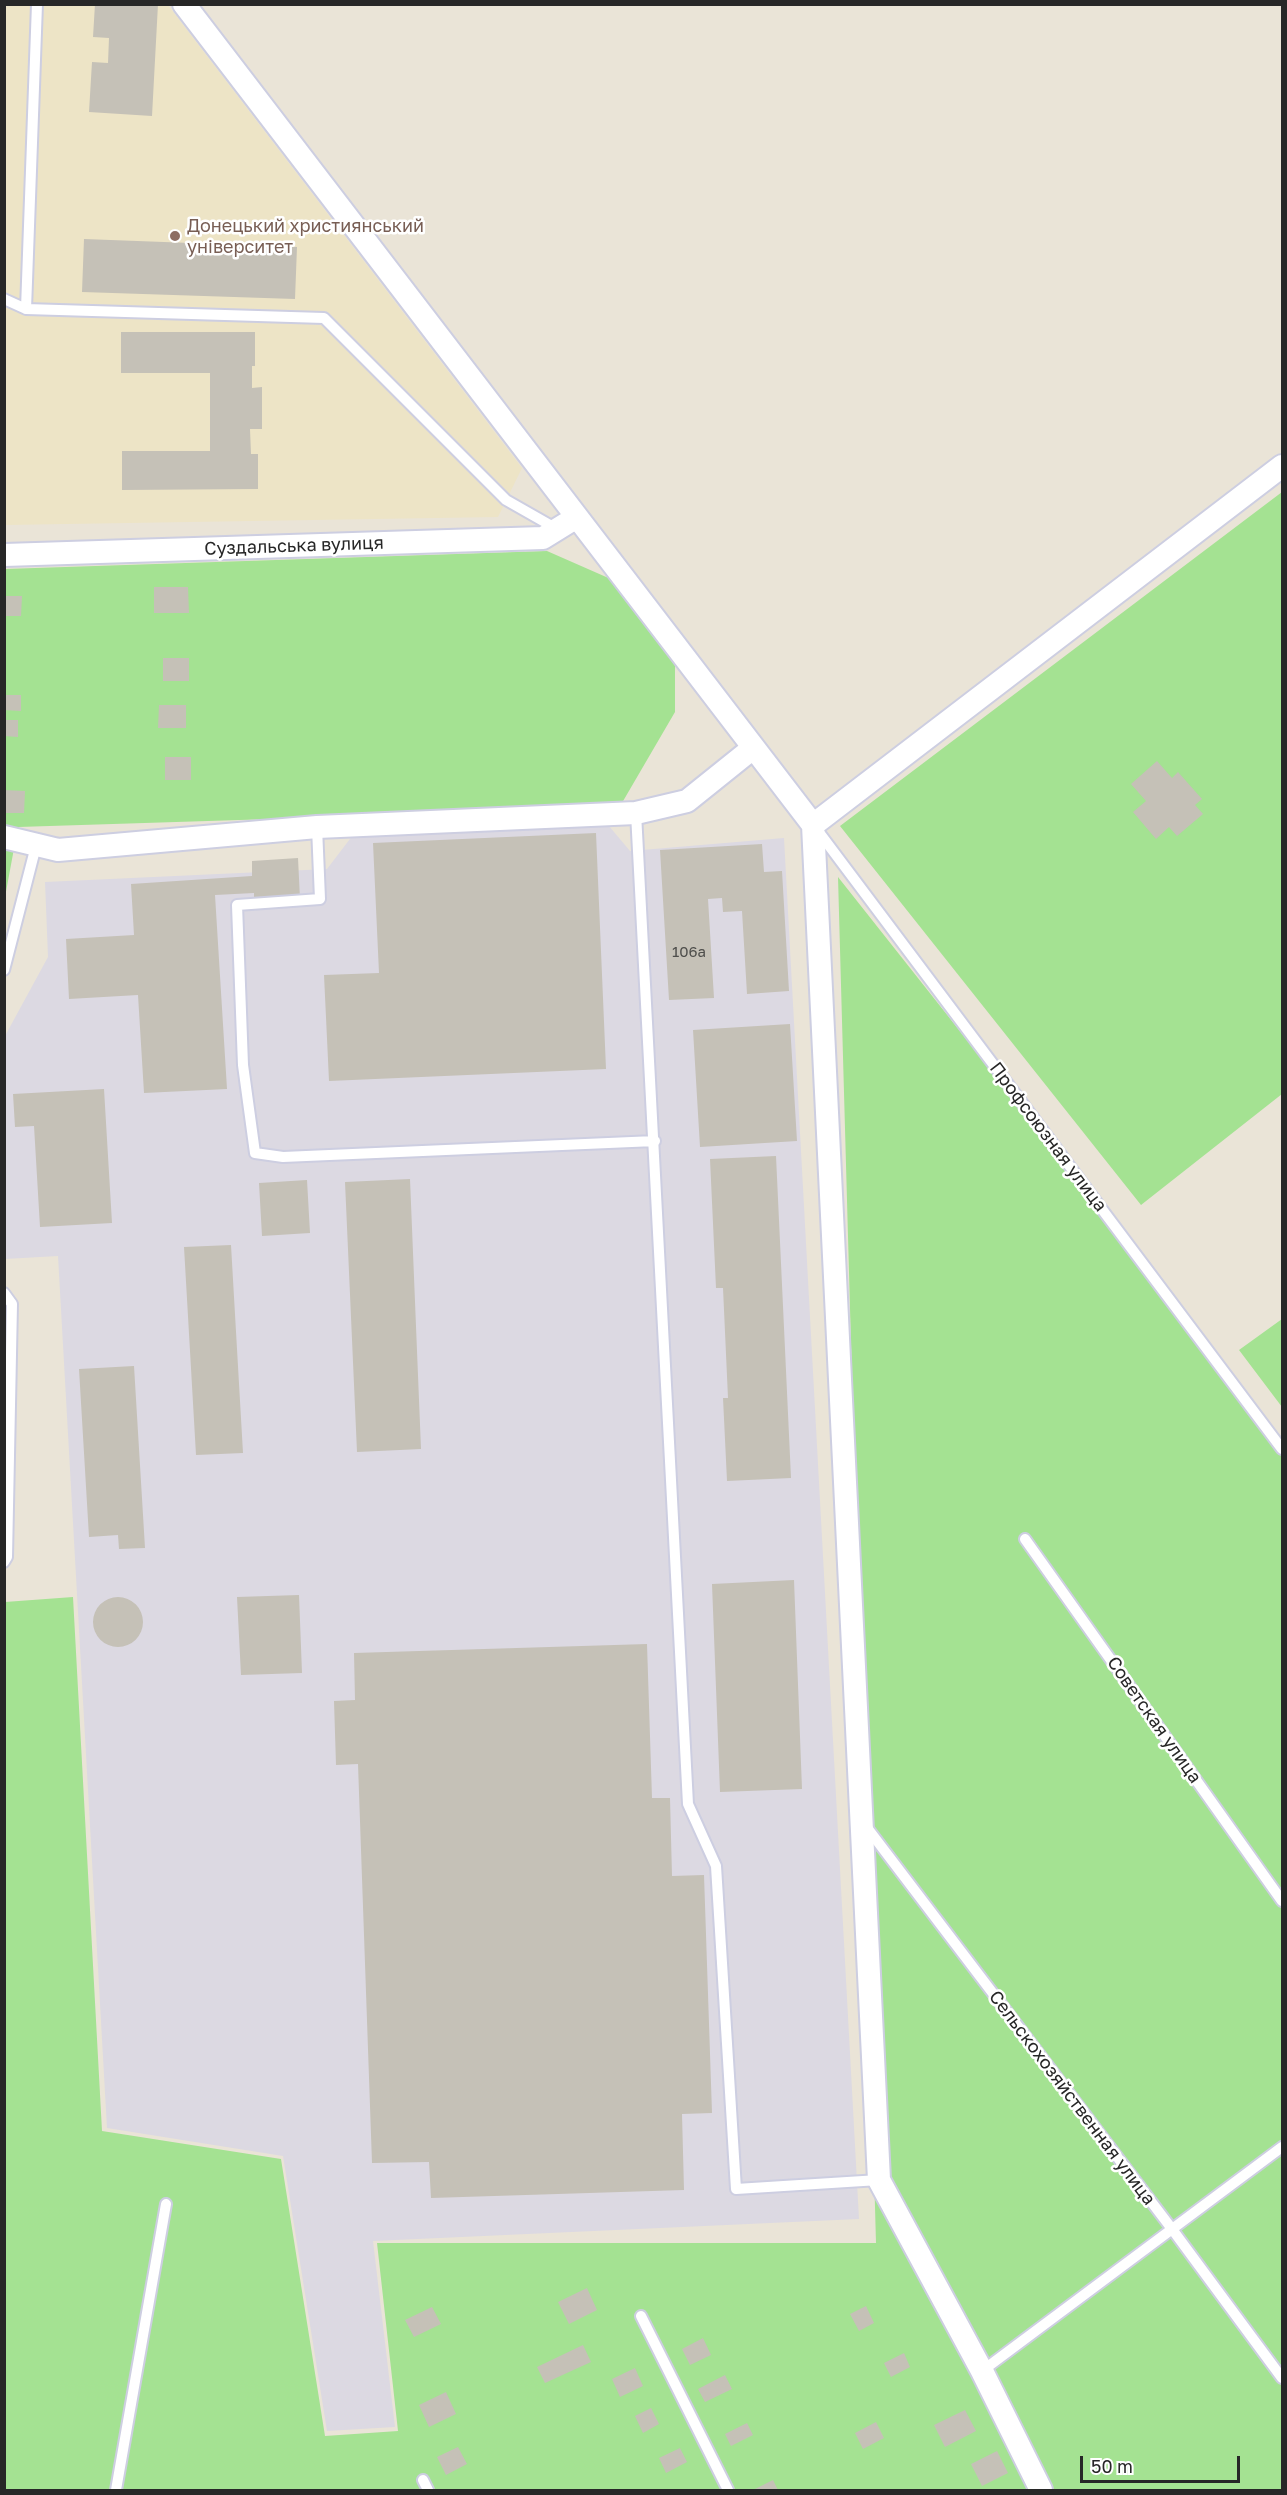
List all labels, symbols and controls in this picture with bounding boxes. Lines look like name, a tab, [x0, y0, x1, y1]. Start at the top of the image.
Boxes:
place label: Донецький християнський університет	[187, 215, 424, 258]
marker: Донецький християнський університет	[168, 229, 182, 243]
street label: Суздальська вулиця	[204, 532, 384, 560]
house number: 106а	[672, 943, 706, 961]
street label: Профсоюзная улица	[985, 1058, 1111, 1216]
street label: Советская улица	[1102, 1652, 1206, 1788]
street label: Сельскохозяйственная улица	[984, 1987, 1160, 2209]
scale bar	[1083, 2444, 1244, 2482]
text: 50 m	[1091, 2455, 1133, 2477]

